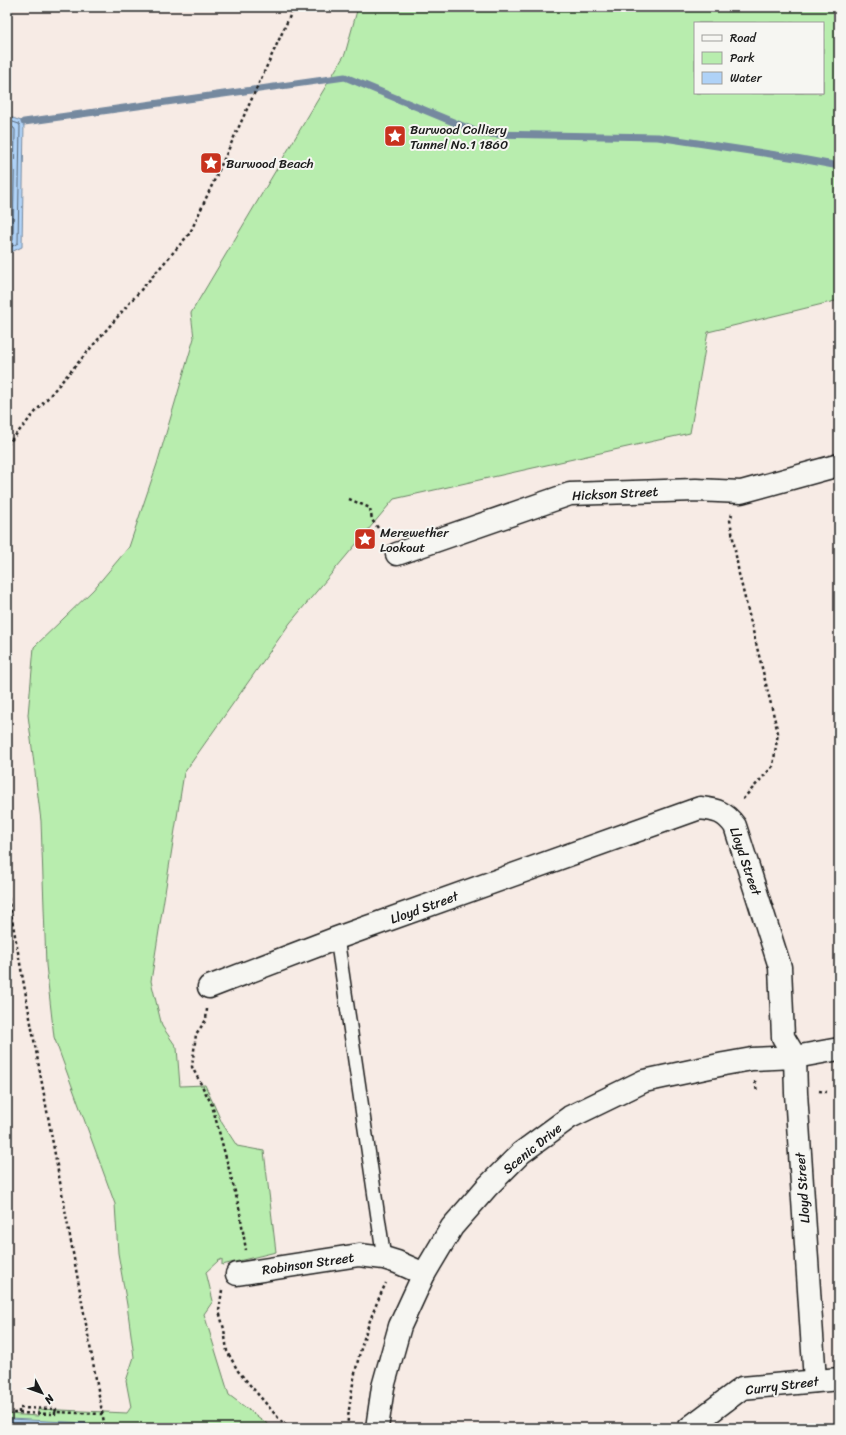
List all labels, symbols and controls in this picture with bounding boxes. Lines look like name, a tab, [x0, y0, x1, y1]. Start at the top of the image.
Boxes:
legend	[694, 22, 824, 94]
text: Road	[730, 27, 757, 49]
text: Park	[730, 47, 755, 69]
text: Water	[730, 67, 763, 89]
place label: Burwood Colliery Tunnel No.1 1860	[410, 118, 508, 156]
place icon: Burwood Colliery Tunnel No.1 1860	[382, 123, 408, 149]
place icon: Burwood Beach	[198, 150, 224, 176]
place label: Burwood Beach	[226, 152, 314, 175]
street label: Hickson Street	[571, 480, 659, 507]
place label: Merewether Lookout	[380, 521, 449, 559]
place icon: Merewether Lookout	[352, 526, 378, 552]
street label: Lloyd Street	[723, 824, 768, 899]
street label: Lloyd Street	[387, 884, 462, 930]
street label: Scenic Drive	[497, 1117, 567, 1180]
street label: Lloyd Street	[788, 1151, 816, 1224]
street label: Robinson Street	[261, 1246, 356, 1281]
street label: Curry Street	[744, 1370, 821, 1401]
north arrow	[22, 1373, 62, 1413]
text: N	[39, 1389, 59, 1409]

